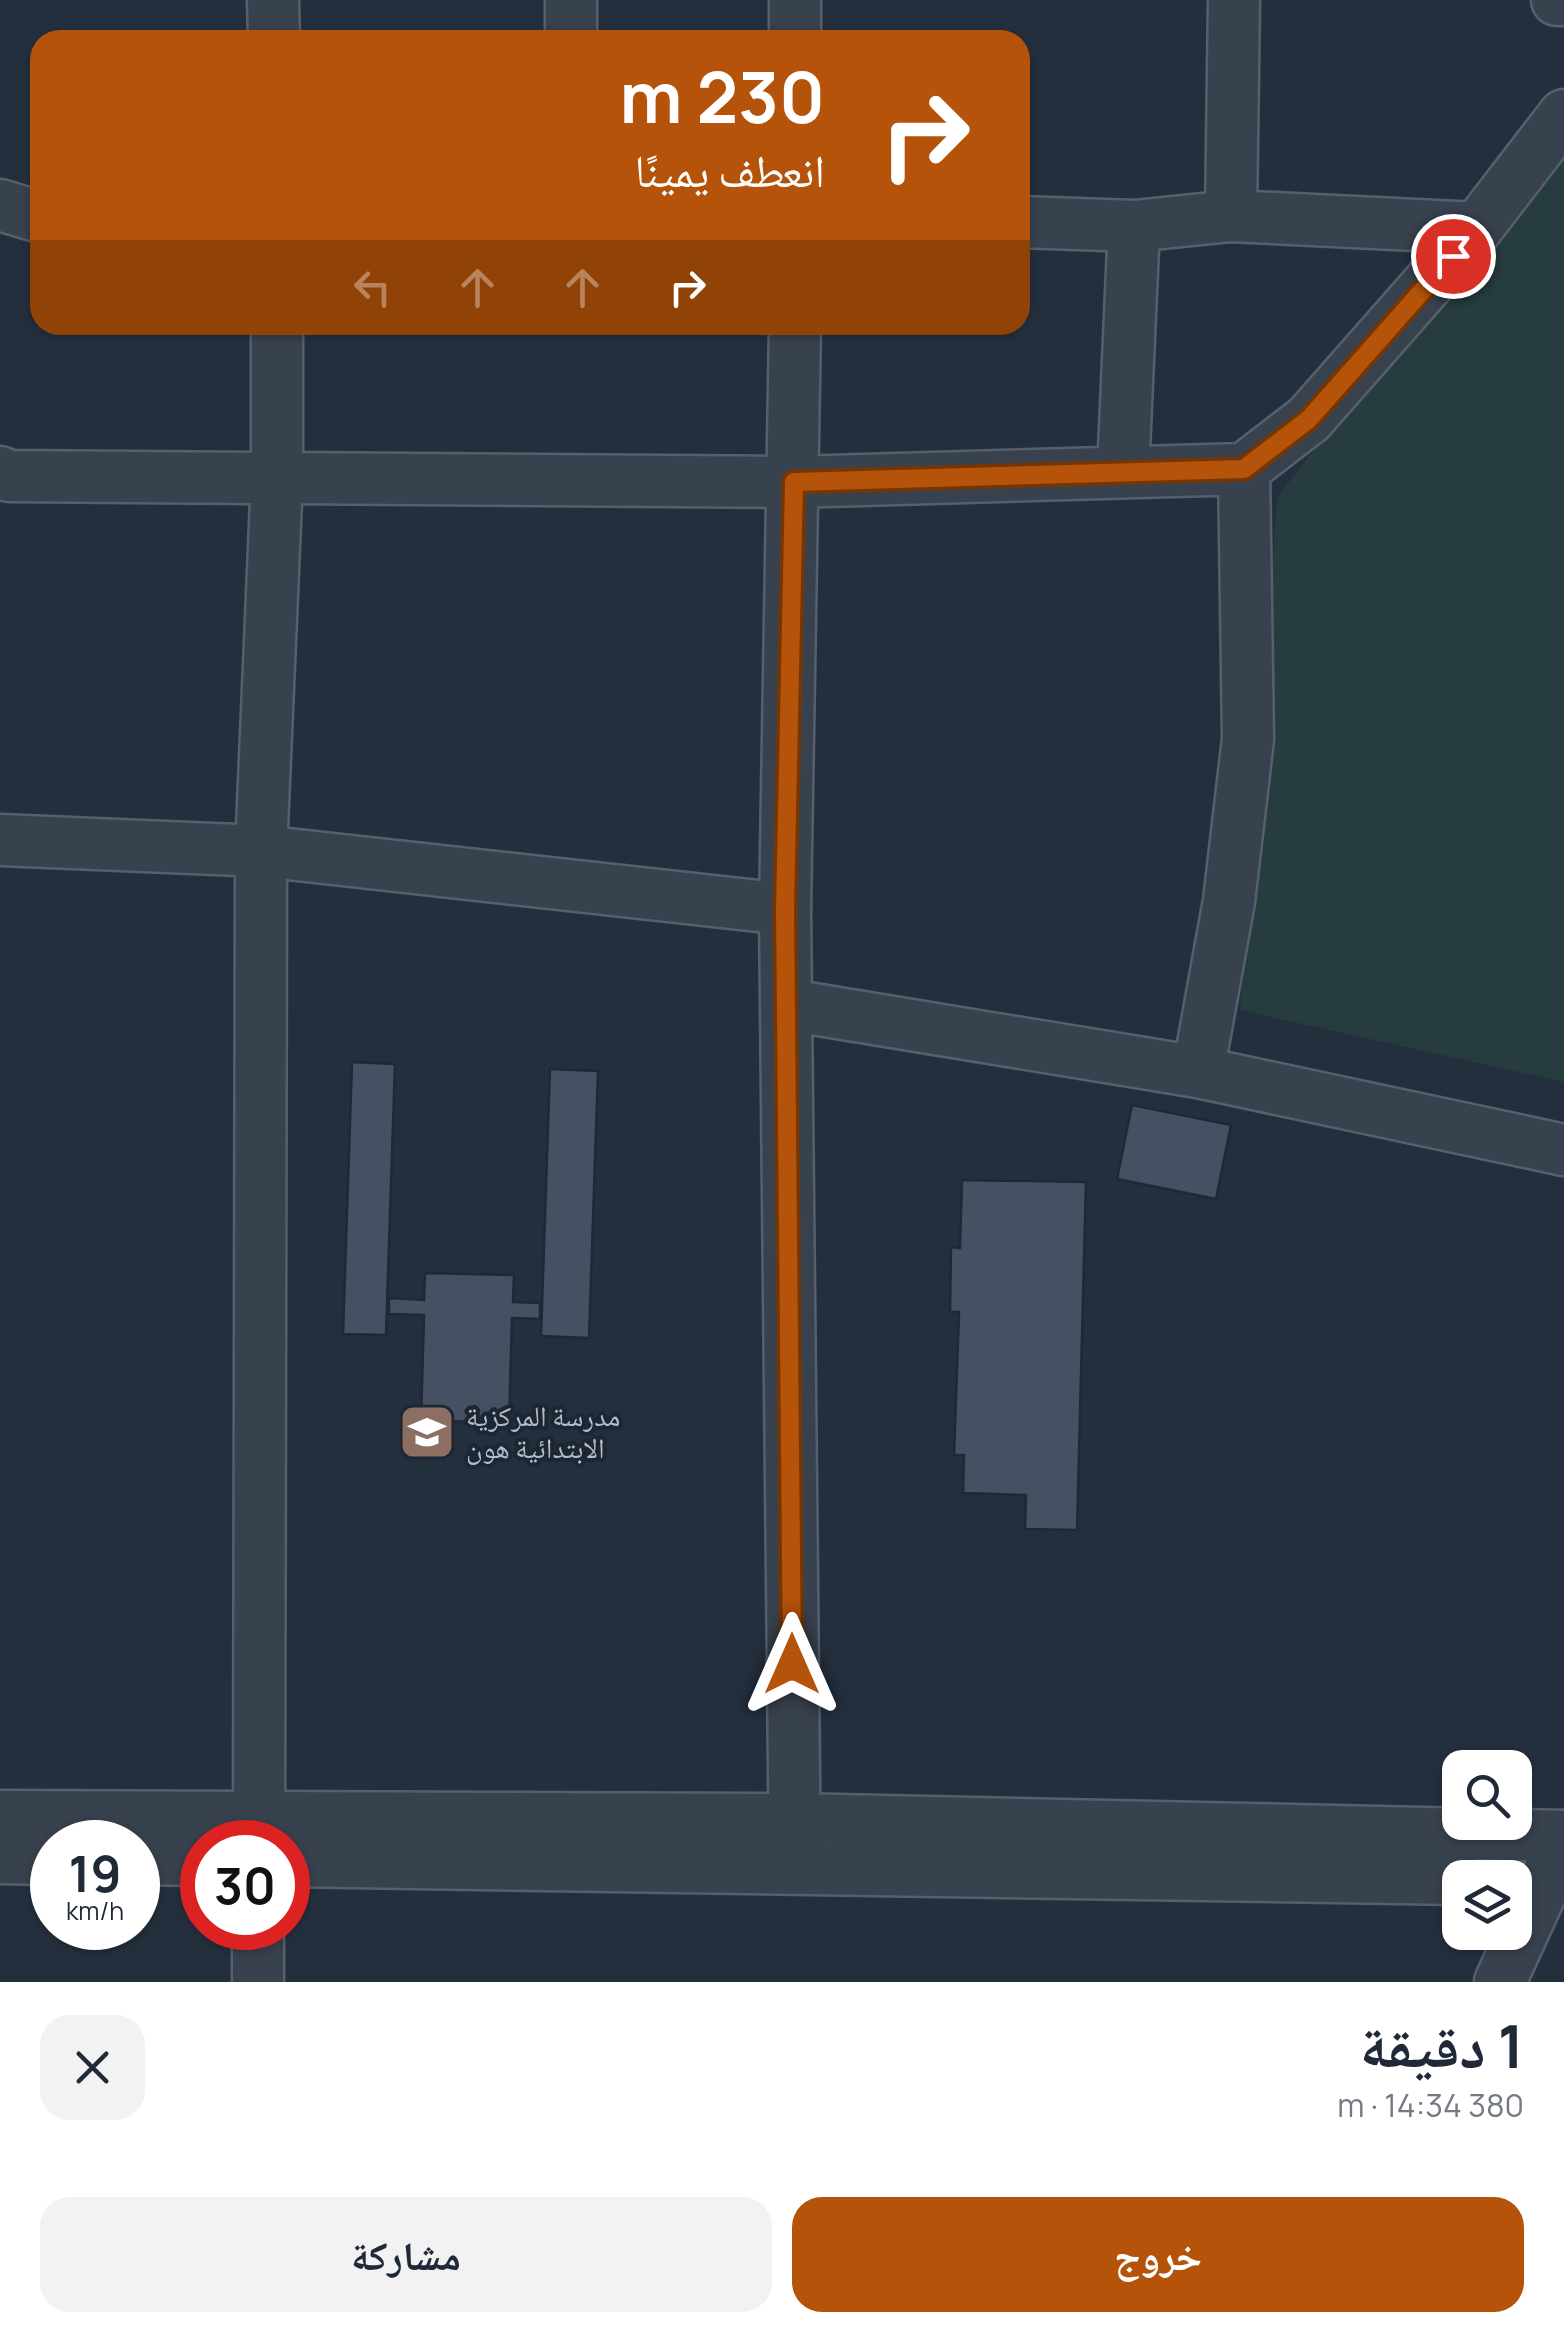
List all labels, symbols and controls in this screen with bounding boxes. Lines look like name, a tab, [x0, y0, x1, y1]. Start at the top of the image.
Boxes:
text: 230 m	[620, 48, 825, 144]
icon: right	[860, 70, 990, 200]
text: انعطف يمينًا	[634, 139, 825, 201]
pin	[1411, 214, 1496, 299]
icon: arrive	[1426, 229, 1481, 284]
icon: left	[345, 260, 400, 315]
icon: ahead	[450, 260, 505, 315]
icon: ahead	[555, 260, 610, 315]
icon: right	[660, 260, 715, 315]
place label: مدرسة المركزية الابتدائية هون	[466, 1396, 620, 1466]
school or university icon: مدرسة المركزية الابتدائية هون	[397, 1402, 457, 1462]
position arrow	[740, 1612, 844, 1716]
map controls	[1442, 1750, 1532, 1950]
button: search	[1442, 1750, 1532, 1840]
speed limit sign: 30	[180, 1820, 310, 1950]
text: 19	[69, 1839, 121, 1907]
button: layers	[1442, 1860, 1532, 1950]
text: km/h	[66, 1893, 124, 1928]
text: 1 دقيقة	[1360, 2004, 1524, 2086]
button: close	[40, 2015, 145, 2120]
text: 380 m · 14:34	[1337, 2083, 1524, 2127]
button: مشاركة	[40, 2197, 772, 2312]
button: خروج	[792, 2197, 1524, 2312]

